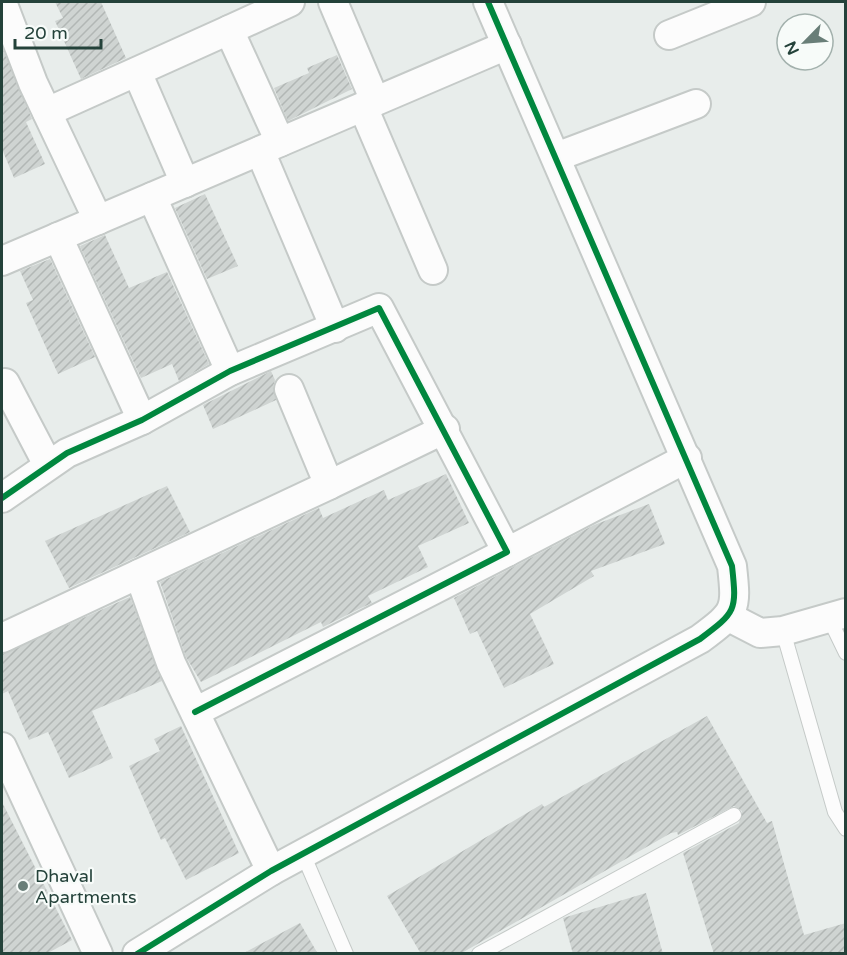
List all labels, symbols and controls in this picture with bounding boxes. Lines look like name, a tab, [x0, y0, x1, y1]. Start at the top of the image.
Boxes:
scale bar	[15, 12, 100, 50]
north arrow	[775, 12, 835, 72]
text: 20 m	[24, 22, 68, 44]
text: N	[781, 38, 804, 58]
place label: Dhaval Apartments	[35, 865, 137, 908]
marker: Dhaval Apartments	[16, 879, 30, 893]

